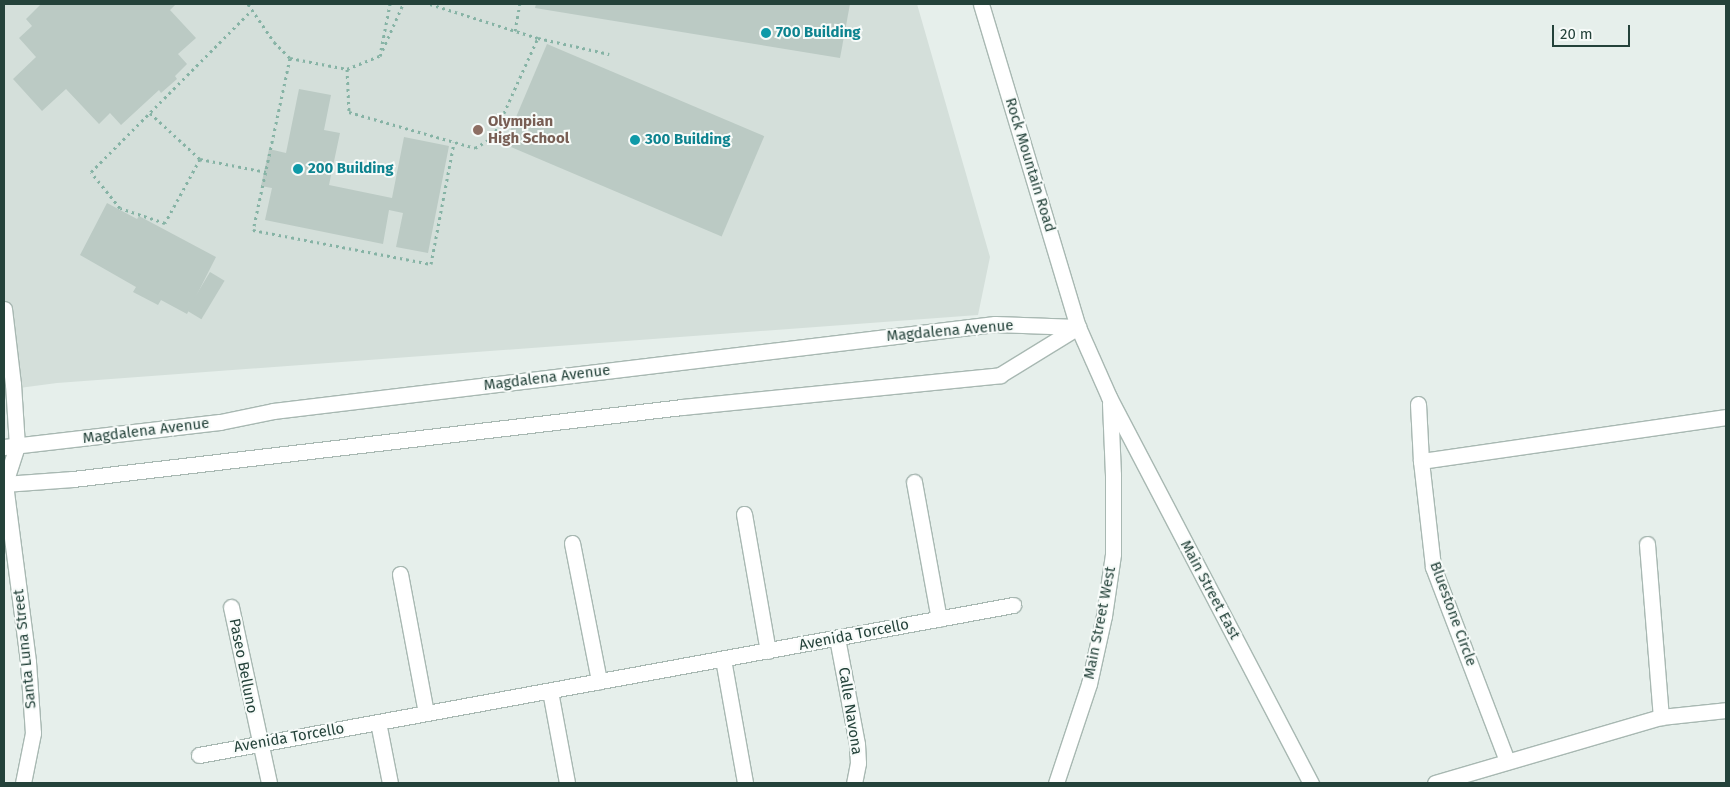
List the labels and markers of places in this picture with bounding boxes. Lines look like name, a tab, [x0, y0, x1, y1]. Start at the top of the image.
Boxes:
place label: 700 Building	[776, 24, 861, 42]
marker: 700 Building	[760, 27, 772, 39]
place label: Olympian High School	[488, 112, 569, 147]
marker: Olympian High School	[472, 124, 484, 136]
place label: 300 Building	[645, 131, 730, 149]
marker: 300 Building	[629, 134, 641, 146]
place label: 200 Building	[308, 160, 393, 178]
marker: 200 Building	[292, 163, 304, 175]

